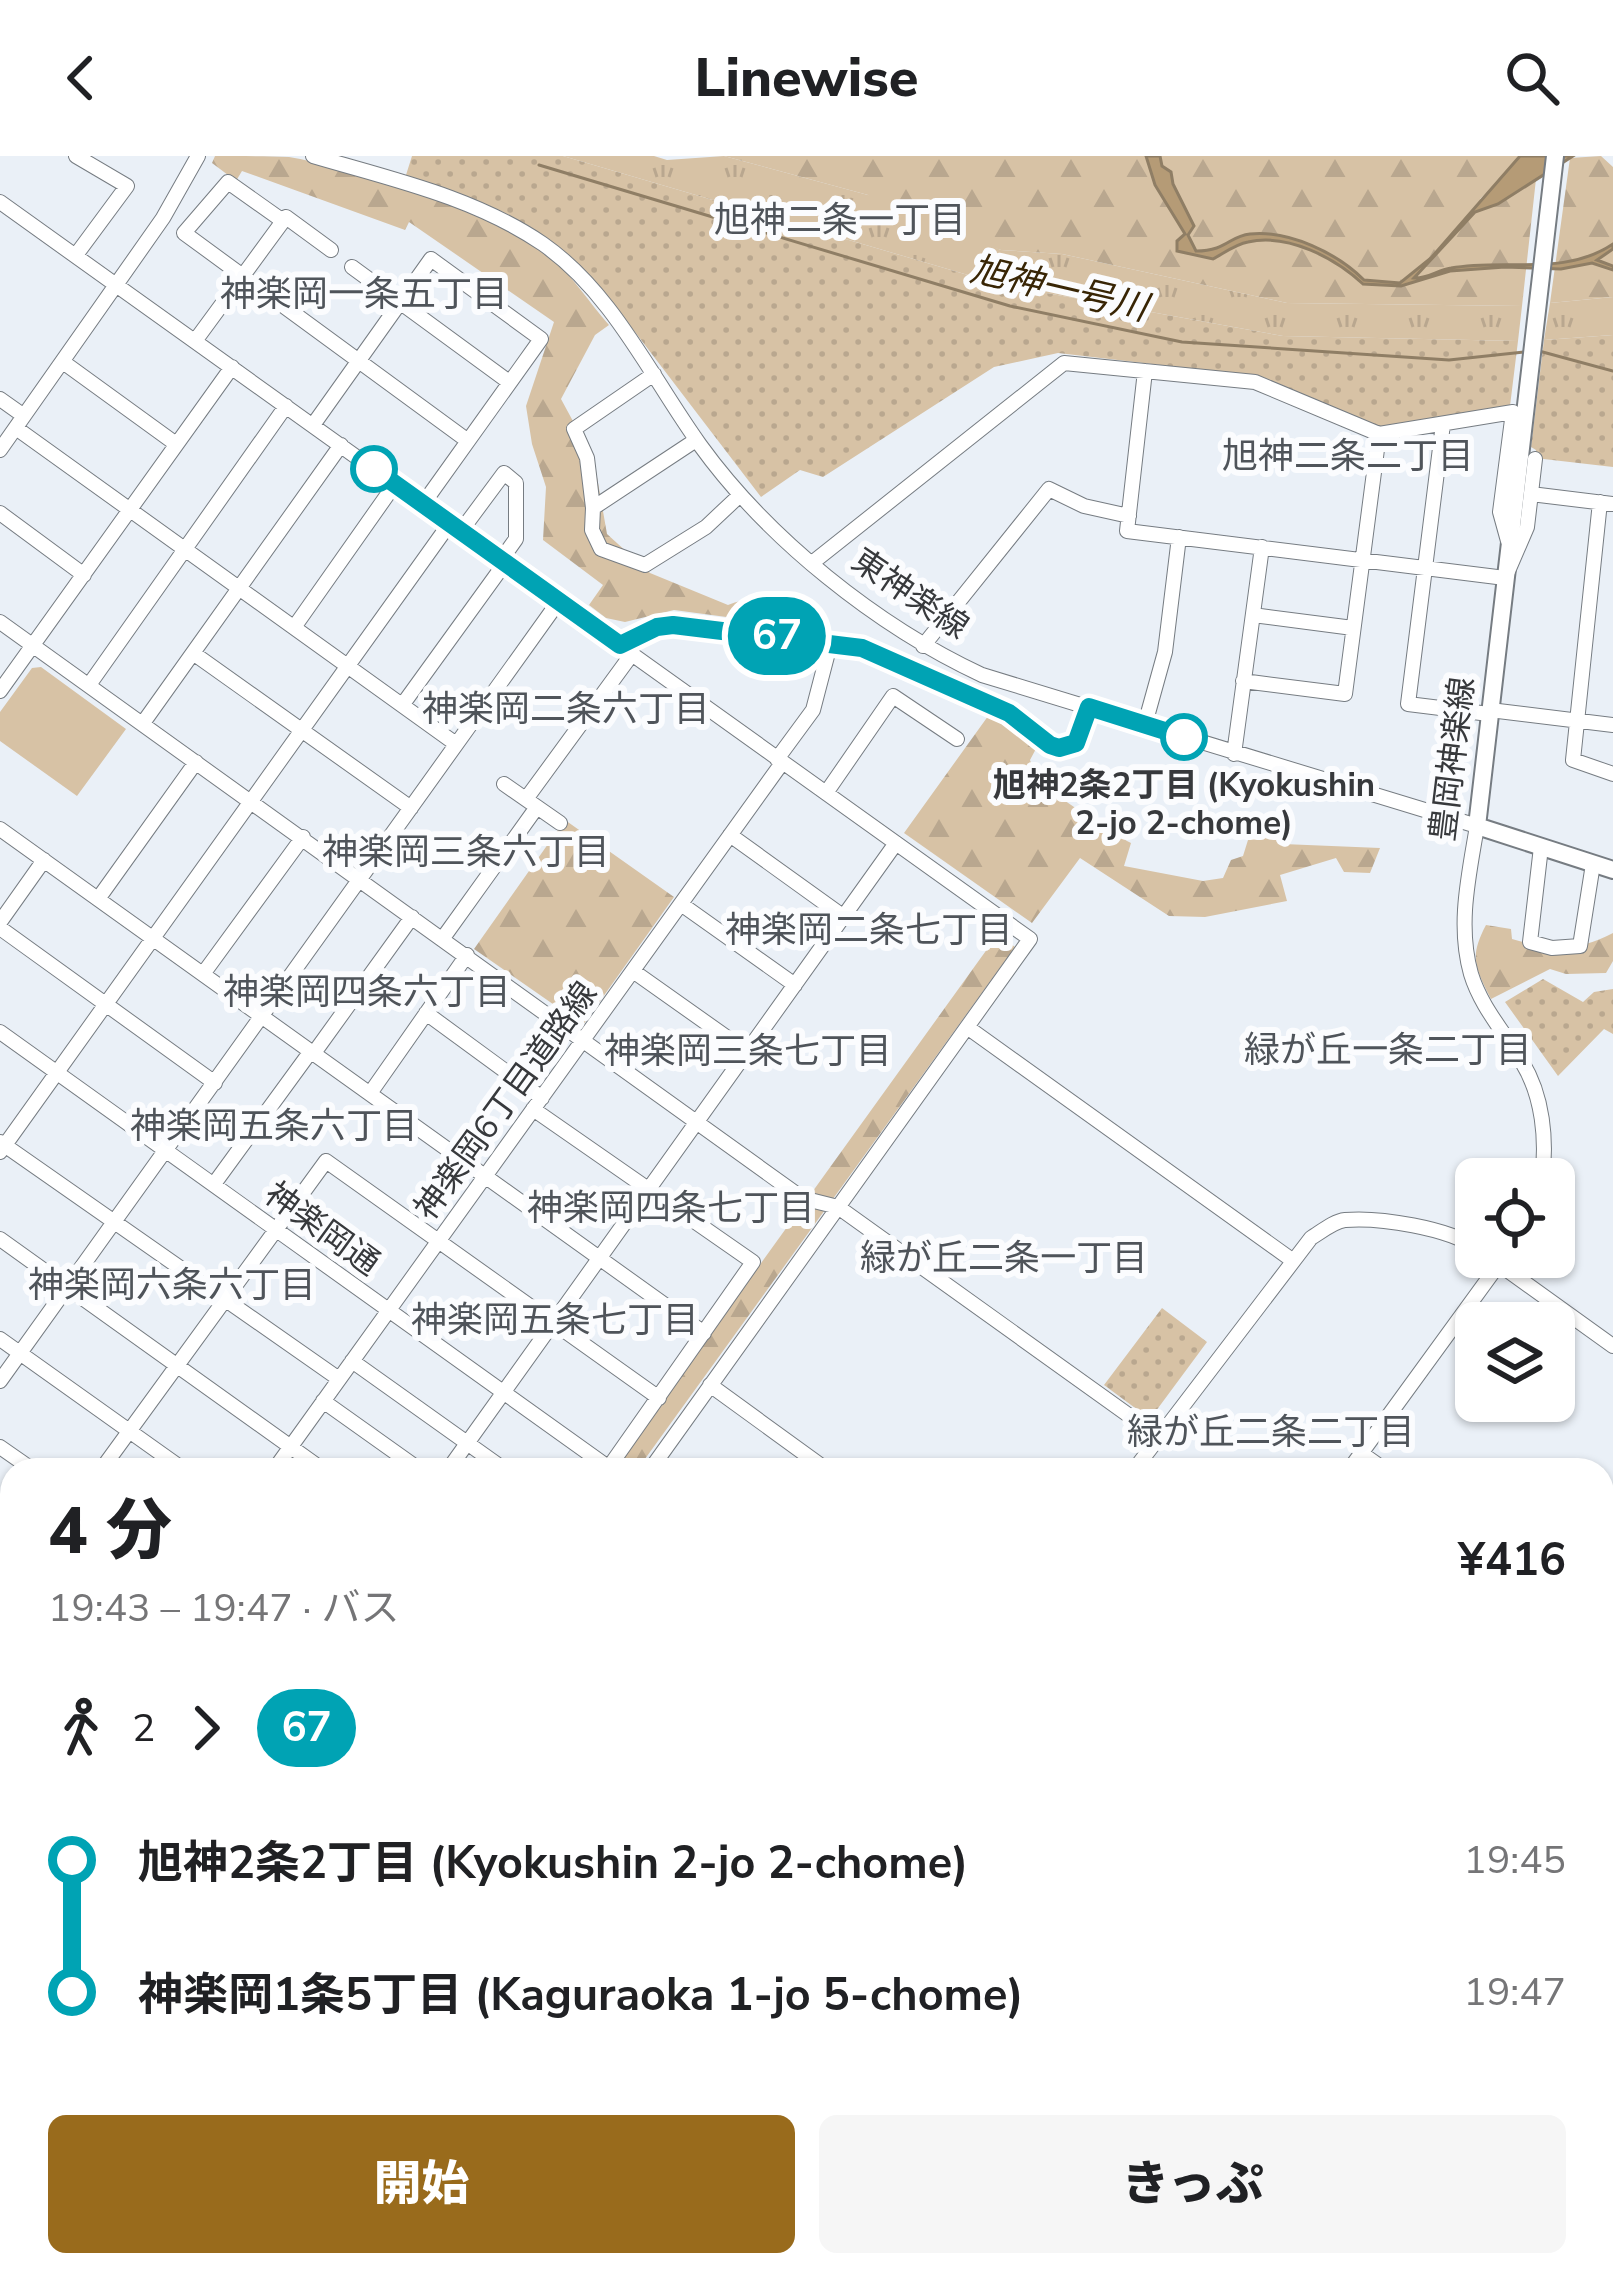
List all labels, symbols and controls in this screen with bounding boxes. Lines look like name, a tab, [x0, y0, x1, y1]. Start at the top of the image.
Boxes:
text: Linewise	[695, 41, 918, 115]
icon: back	[48, 45, 114, 111]
icon: search	[1499, 45, 1565, 111]
district label: 旭神二条一丁目	[714, 196, 966, 245]
water label: 旭神一号川	[966, 245, 1156, 334]
district label: 神楽岡一条五丁目	[220, 270, 508, 319]
district label: 旭神二条二丁目	[1222, 432, 1474, 481]
unlabelled marker	[352, 447, 396, 491]
street label: 東神楽線	[843, 538, 977, 650]
line badge: 67	[723, 597, 831, 675]
text: 67	[752, 607, 802, 664]
street label: 豊岡神楽線	[1421, 674, 1485, 844]
district label: 神楽岡二条六丁目	[422, 685, 710, 734]
marker: 旭神2条2丁目 (Kyokushin 2-jo 2-chome)	[1162, 715, 1206, 759]
place label: 旭神2条2丁目 (Kyokushin 2-jo 2-chome)	[993, 763, 1375, 846]
district label: 神楽岡三条六丁目	[322, 828, 610, 877]
district label: 神楽岡二条七丁目	[725, 906, 1013, 955]
district label: 神楽岡四条六丁目	[223, 968, 511, 1017]
street label: 神楽岡6丁目道路線	[404, 973, 608, 1229]
district label: 緑が丘一条二丁目	[1244, 1026, 1532, 1075]
district label: 神楽岡三条七丁目	[604, 1027, 892, 1076]
district label: 神楽岡五条六丁目	[130, 1102, 418, 1151]
map controls	[1455, 1158, 1575, 1422]
button: locate	[1455, 1158, 1575, 1278]
street label: 神楽岡通	[255, 1172, 389, 1286]
district label: 神楽岡四条七丁目	[527, 1184, 815, 1233]
district label: 緑が丘二条一丁目	[860, 1234, 1148, 1283]
district label: 神楽岡六条六丁目	[28, 1261, 316, 1310]
district label: 神楽岡五条七丁目	[411, 1296, 699, 1345]
button: layers	[1455, 1302, 1575, 1422]
district label: 緑が丘二条二丁目	[1127, 1408, 1415, 1457]
text: 4 分	[48, 1486, 172, 1576]
text: ¥416	[1458, 1530, 1566, 1591]
text: 19:43 – 19:47 · バス	[48, 1582, 399, 1635]
icon: walk	[48, 1695, 114, 1761]
icon: forward	[173, 1695, 239, 1761]
text: 67	[281, 1699, 332, 1756]
text: 2	[132, 1702, 155, 1755]
text: 旭神2条2丁目 (Kyokushin 2-jo 2-chome)	[138, 1833, 968, 1894]
text: 19:45	[1464, 1834, 1566, 1887]
text: 神楽岡1条5丁目 (Kaguraoka 1-jo 5-chome)	[138, 1965, 1024, 2026]
text: 19:47	[1464, 1966, 1566, 2019]
button: 開始	[48, 2115, 795, 2253]
button: きっぷ	[819, 2115, 1566, 2253]

